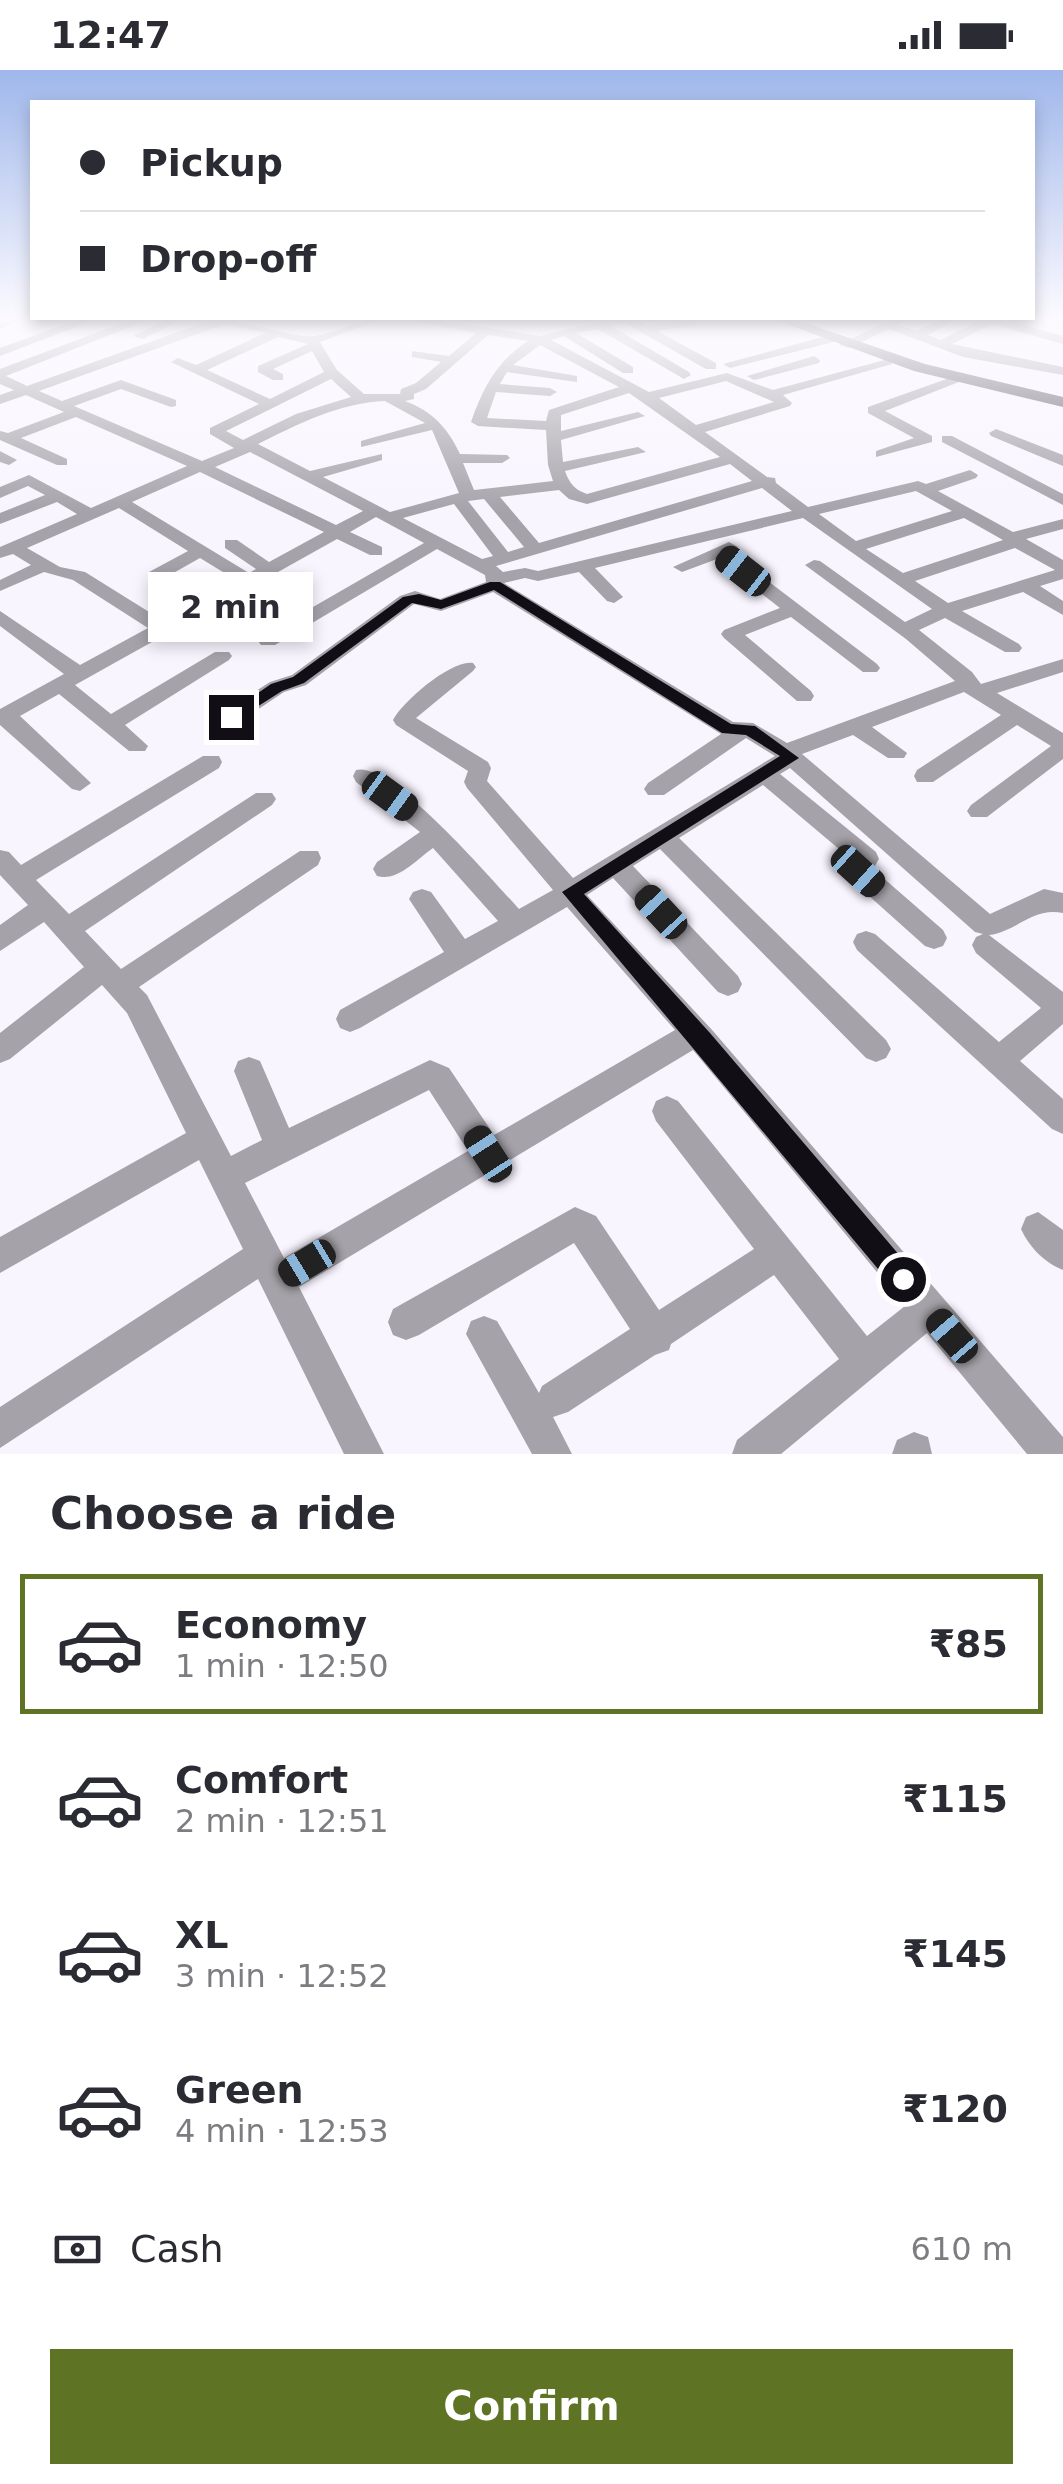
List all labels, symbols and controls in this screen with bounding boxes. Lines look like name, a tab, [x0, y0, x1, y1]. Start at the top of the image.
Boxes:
text: 12:47	[50, 13, 171, 57]
text: Pickup	[140, 141, 283, 185]
text: Drop-off	[140, 237, 316, 281]
car	[710, 541, 776, 601]
callout: 2 min	[148, 572, 314, 642]
text: 2 min	[180, 588, 281, 626]
route end	[209, 695, 254, 740]
car	[357, 766, 423, 826]
car	[826, 840, 890, 902]
car	[630, 880, 692, 944]
car	[459, 1121, 517, 1187]
car	[274, 1235, 340, 1291]
route start	[881, 1257, 926, 1302]
car	[921, 1304, 983, 1368]
text: Choose a ride	[50, 1487, 396, 1540]
icon: car	[55, 1599, 145, 1689]
text: Economy	[175, 1603, 367, 1647]
text: ₹85	[929, 1622, 1008, 1666]
text: 1 min · 12:50	[175, 1647, 389, 1685]
icon: car	[55, 1754, 145, 1844]
text: Comfort	[175, 1758, 348, 1802]
text: ₹115	[902, 1777, 1008, 1821]
text: 2 min · 12:51	[175, 1802, 389, 1840]
icon: car	[55, 1909, 145, 1999]
text: XL	[175, 1913, 229, 1957]
text: ₹145	[902, 1932, 1008, 1976]
text: 3 min · 12:52	[175, 1957, 389, 1995]
icon: car	[55, 2064, 145, 2154]
text: Green	[175, 2068, 304, 2112]
text: ₹120	[902, 2087, 1008, 2131]
text: 4 min · 12:53	[175, 2112, 389, 2150]
icon: cash	[50, 2222, 105, 2277]
text: Cash	[130, 2227, 224, 2271]
text: 610 m	[911, 2230, 1013, 2268]
button: Confirm	[50, 2349, 1013, 2464]

